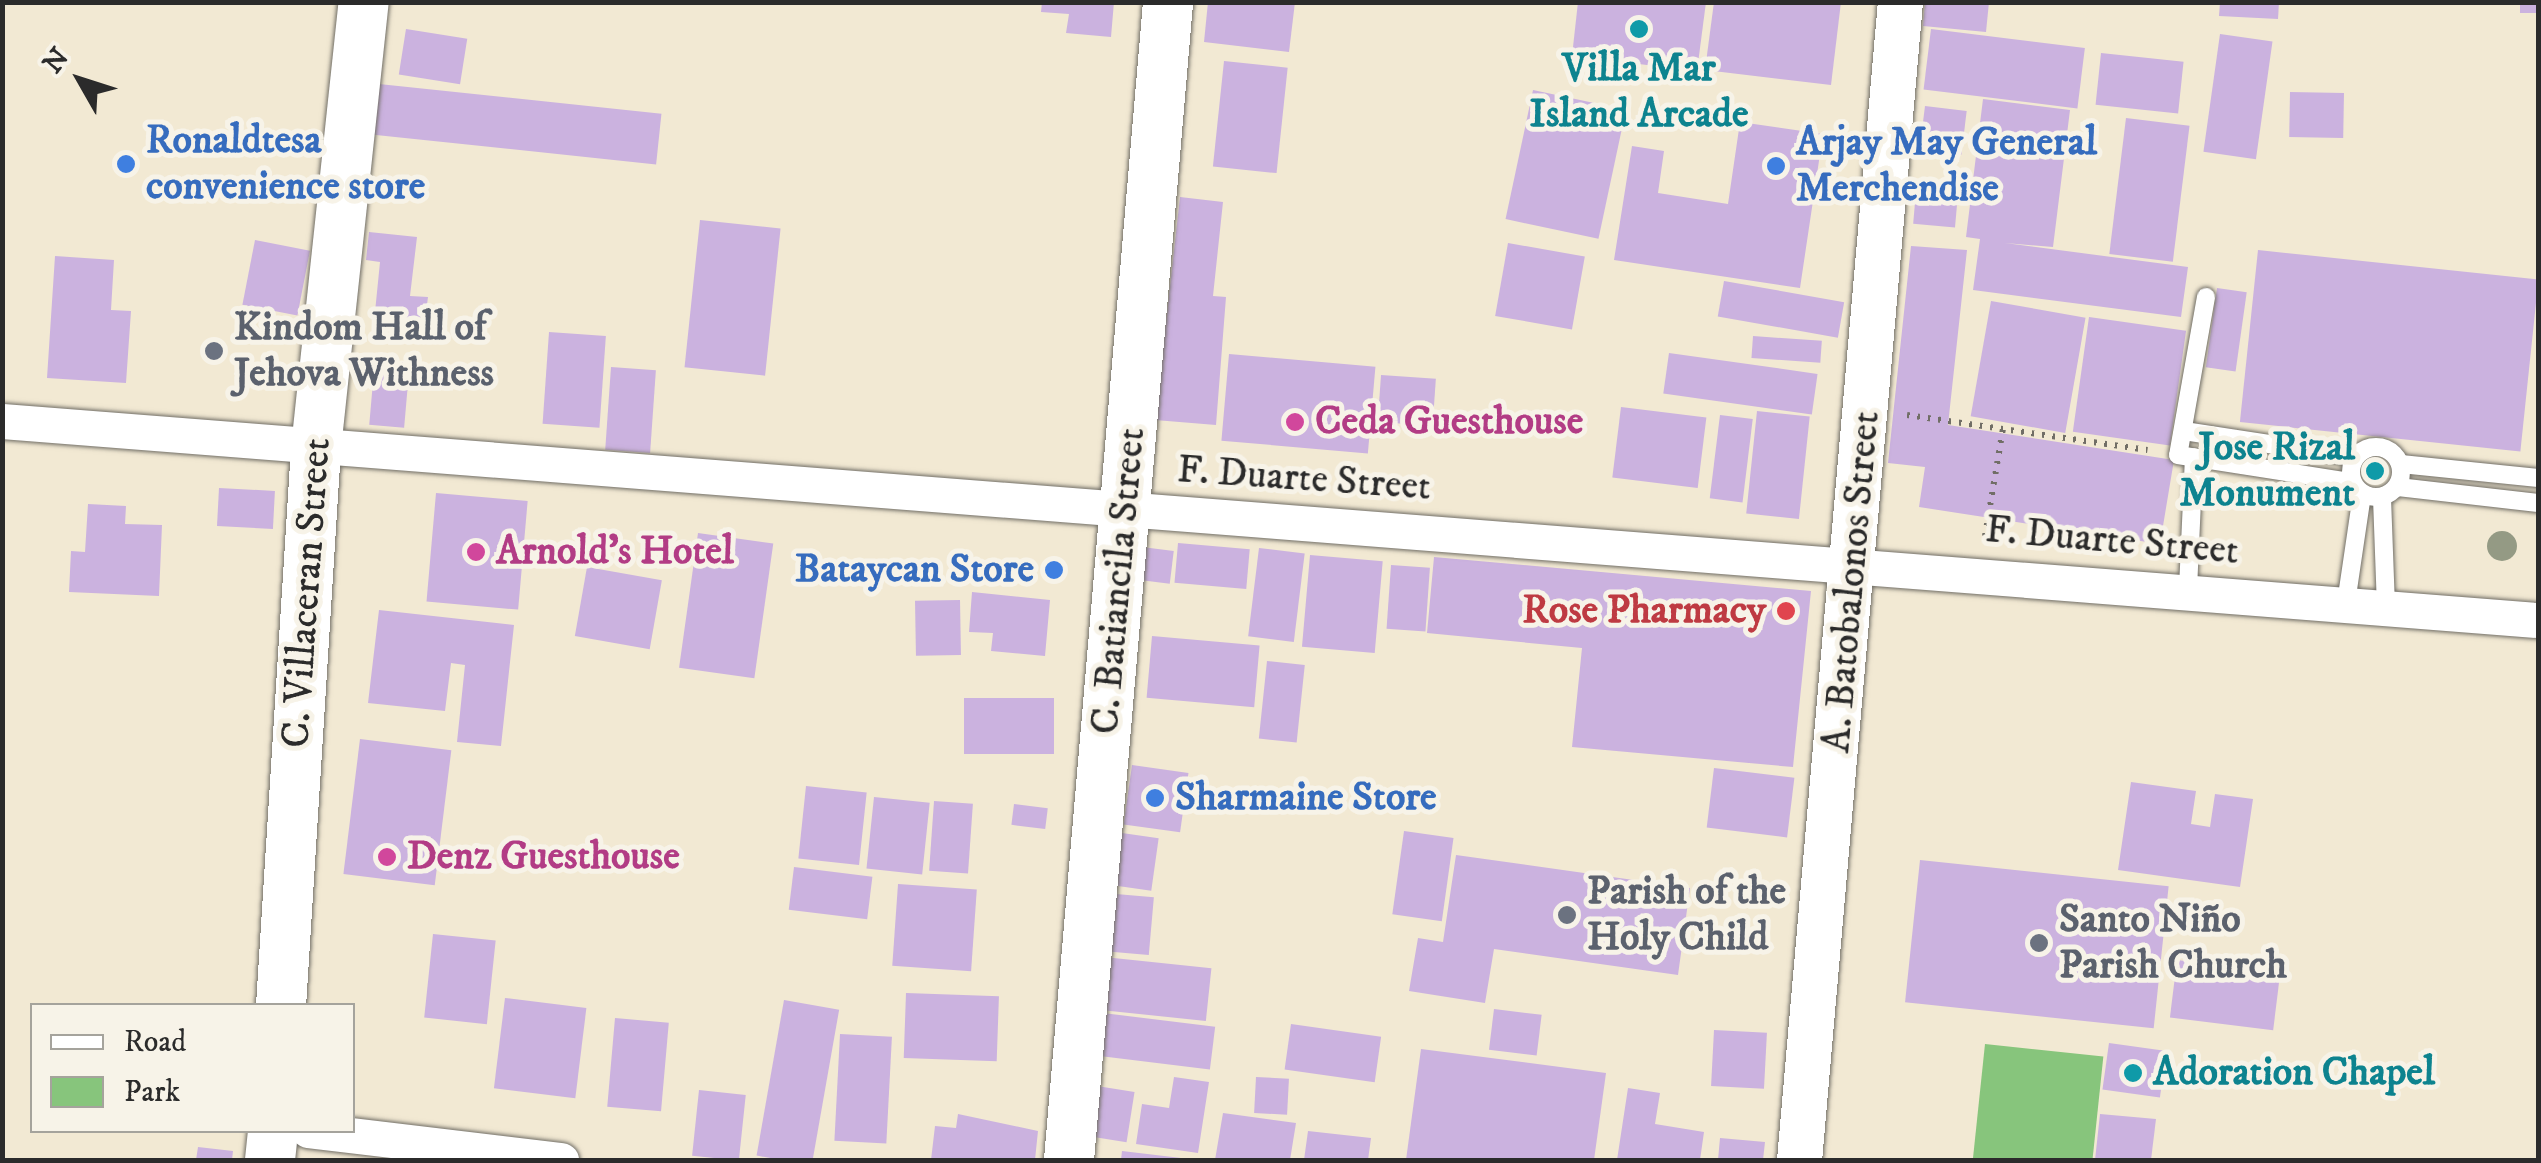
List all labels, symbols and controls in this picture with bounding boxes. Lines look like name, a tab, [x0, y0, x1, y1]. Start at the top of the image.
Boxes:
marker: Villa Mar Island Arcade	[1628, 18, 1650, 40]
north arrow	[30, 30, 130, 130]
text: N	[35, 41, 77, 81]
place label: Villa Mar Island Arcade	[1529, 45, 1749, 139]
place label: Ronaldtesa convenience store	[146, 117, 425, 211]
place label: Arjay May General Merchendise	[1796, 119, 2097, 213]
marker: Ronaldtesa convenience store	[115, 153, 137, 175]
marker: Arjay May General Merchendise	[1765, 155, 1787, 177]
place label: Kindom Hall of Jehova Withness	[234, 304, 494, 398]
marker: Kindom Hall of Jehova Withness	[203, 340, 225, 362]
place label: Ceda Guesthouse	[1315, 398, 1583, 446]
street label: A. Batobalonos Street	[1813, 409, 1891, 755]
marker: Ceda Guesthouse	[1284, 411, 1306, 433]
place label: Jose Rizal Monument	[2180, 424, 2355, 518]
street label: C. Batiancila Street	[1082, 426, 1156, 736]
street label: C. Villaceran Street	[272, 436, 342, 750]
street label: F. Duarte Street	[1176, 446, 1432, 512]
marker: Jose Rizal Monument	[2364, 460, 2386, 482]
street label: F. Duarte Street	[1983, 506, 2241, 576]
place label: Arnold's Hotel	[496, 528, 734, 576]
marker: Arnold's Hotel	[465, 541, 487, 563]
place label: Bataycan Store	[795, 546, 1034, 594]
marker: Bataycan Store	[1043, 559, 1065, 581]
place label: Rose Pharmacy	[1522, 587, 1766, 635]
marker: Rose Pharmacy	[1775, 600, 1797, 622]
place label: Sharmaine Store	[1175, 774, 1437, 822]
marker: Sharmaine Store	[1144, 787, 1166, 809]
place label: Denz Guesthouse	[407, 833, 680, 881]
marker: Denz Guesthouse	[376, 846, 398, 868]
place label: Parish of the Holy Child	[1587, 868, 1786, 962]
place label: Santo Niño Parish Church	[2059, 896, 2287, 990]
marker: Parish of the Holy Child	[1556, 904, 1578, 926]
marker: Santo Niño Parish Church	[2028, 932, 2050, 954]
legend	[30, 1003, 355, 1133]
text: Road	[124, 1024, 186, 1061]
place label: Adoration Chapel	[2153, 1049, 2435, 1097]
marker: Adoration Chapel	[2122, 1062, 2144, 1084]
text: Park	[124, 1074, 180, 1111]

